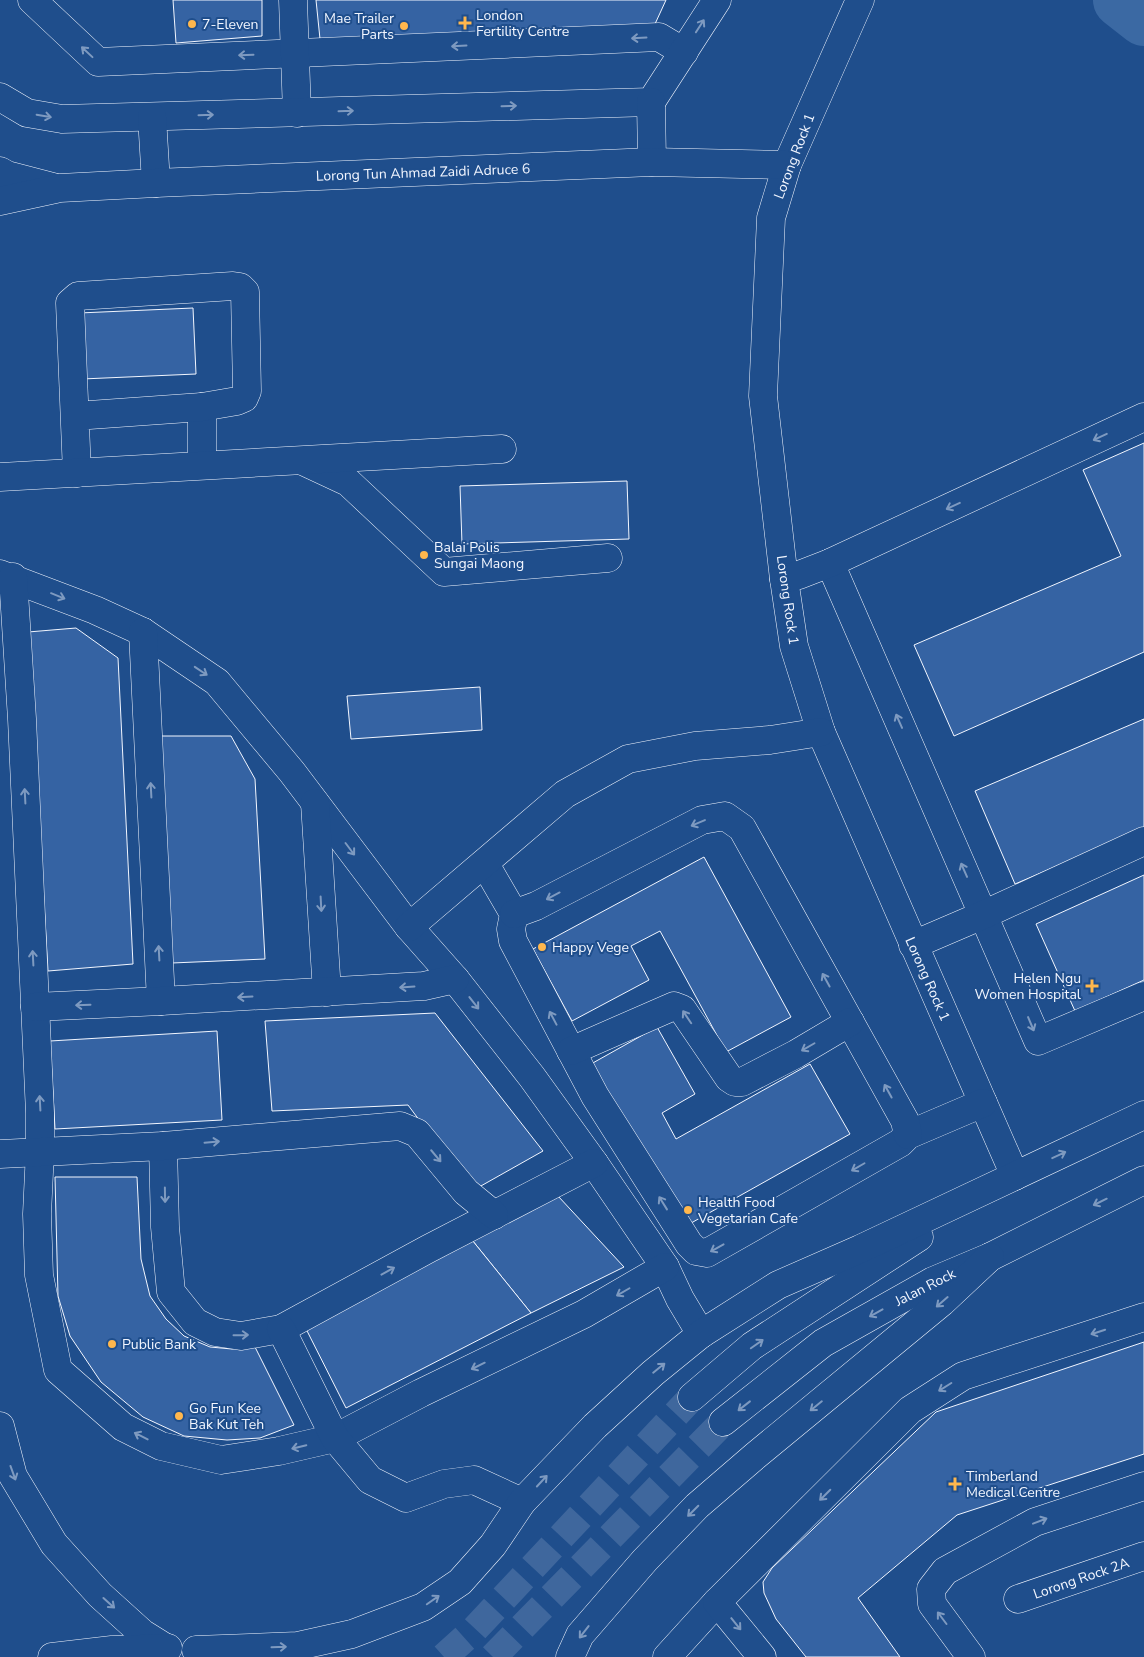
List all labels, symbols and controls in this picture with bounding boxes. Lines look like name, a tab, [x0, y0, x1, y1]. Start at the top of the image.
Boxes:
place label: London Fertility Centre	[476, 6, 569, 41]
place label: Mae Trailer Parts	[324, 9, 394, 44]
place label: 7-Eleven	[202, 15, 258, 34]
marker: London Fertility Centre	[458, 16, 472, 30]
marker: 7-Eleven	[186, 18, 198, 30]
marker: Mae Trailer Parts	[398, 20, 410, 32]
one-way arrow	[695, 20, 705, 34]
one-way arrow	[631, 33, 648, 43]
one-way arrow	[451, 41, 468, 51]
one-way arrow	[81, 46, 94, 58]
one-way arrow	[238, 51, 254, 60]
one-way arrow	[500, 102, 516, 111]
one-way arrow	[338, 107, 354, 116]
one-way arrow	[36, 111, 52, 121]
one-way arrow	[198, 111, 214, 120]
street label: Lorong Rock 1	[769, 111, 820, 202]
street label: Lorong Tun Ahmad Zaidi Adruce 6	[315, 159, 531, 186]
one-way arrow	[1093, 433, 1108, 443]
one-way arrow	[945, 501, 960, 511]
place label: Balai Polis Sungai Maong	[434, 538, 524, 573]
marker: Balai Polis Sungai Maong	[418, 549, 430, 561]
street label: Lorong Rock 1	[772, 554, 803, 646]
one-way arrow	[50, 591, 65, 601]
one-way arrow	[194, 666, 208, 677]
one-way arrow	[894, 714, 904, 729]
one-way arrow	[146, 783, 156, 799]
one-way arrow	[21, 788, 30, 804]
one-way arrow	[691, 818, 706, 828]
one-way arrow	[345, 842, 355, 856]
one-way arrow	[958, 863, 968, 878]
one-way arrow	[546, 891, 561, 901]
one-way arrow	[317, 896, 326, 912]
street label: Lorong Rock 1	[901, 934, 955, 1024]
place label: Happy Vege	[552, 938, 629, 957]
marker: Happy Vege	[536, 941, 548, 953]
one-way arrow	[154, 945, 163, 961]
one-way arrow	[28, 950, 37, 966]
place label: Helen Ngu Women Hospital	[975, 969, 1082, 1004]
one-way arrow	[821, 972, 831, 987]
marker: Helen Ngu Women Hospital	[1085, 979, 1099, 993]
one-way arrow	[400, 982, 416, 991]
one-way arrow	[238, 992, 254, 1001]
one-way arrow	[468, 996, 479, 1009]
one-way arrow	[75, 1000, 91, 1009]
one-way arrow	[682, 1010, 692, 1024]
one-way arrow	[548, 1011, 557, 1026]
one-way arrow	[1026, 1016, 1036, 1031]
one-way arrow	[800, 1042, 815, 1052]
one-way arrow	[883, 1084, 892, 1099]
one-way arrow	[35, 1095, 44, 1111]
one-way arrow	[204, 1137, 220, 1147]
one-way arrow	[431, 1149, 442, 1162]
one-way arrow	[1051, 1150, 1066, 1159]
one-way arrow	[851, 1163, 866, 1173]
one-way arrow	[160, 1186, 169, 1202]
place label: Health Food Vegetarian Cafe	[697, 1193, 798, 1228]
one-way arrow	[657, 1196, 668, 1210]
one-way arrow	[1093, 1197, 1108, 1207]
marker: Health Food Vegetarian Cafe	[682, 1204, 694, 1216]
one-way arrow	[710, 1243, 724, 1253]
street label: Jalan Rock	[891, 1264, 960, 1311]
one-way arrow	[380, 1265, 395, 1275]
one-way arrow	[616, 1287, 630, 1297]
one-way arrow	[935, 1297, 948, 1308]
one-way arrow	[870, 1308, 884, 1318]
one-way arrow	[1090, 1328, 1106, 1337]
one-way arrow	[232, 1330, 249, 1340]
place label: Public Bank	[122, 1335, 197, 1354]
marker: Public Bank	[106, 1338, 118, 1350]
one-way arrow	[750, 1339, 764, 1349]
one-way arrow	[471, 1362, 486, 1371]
one-way arrow	[652, 1363, 665, 1374]
one-way arrow	[939, 1383, 953, 1393]
place label: Go Fun Kee Bak Kut Teh	[189, 1399, 264, 1434]
one-way arrow	[738, 1400, 751, 1411]
one-way arrow	[810, 1401, 823, 1412]
marker: Go Fun Kee Bak Kut Teh	[173, 1410, 185, 1422]
one-way arrow	[134, 1431, 149, 1441]
one-way arrow	[291, 1443, 307, 1452]
one-way arrow	[9, 1465, 18, 1480]
place label: Timberland Medical Centre	[966, 1467, 1060, 1502]
one-way arrow	[536, 1475, 548, 1488]
marker: Timberland Medical Centre	[948, 1477, 962, 1491]
one-way arrow	[818, 1489, 831, 1501]
one-way arrow	[686, 1505, 699, 1517]
one-way arrow	[1031, 1516, 1047, 1525]
street label: Lorong Rock 2A	[1031, 1553, 1132, 1604]
one-way arrow	[426, 1595, 440, 1605]
one-way arrow	[102, 1597, 115, 1609]
one-way arrow	[937, 1611, 947, 1625]
one-way arrow	[730, 1617, 741, 1630]
one-way arrow	[578, 1625, 589, 1638]
one-way arrow	[271, 1642, 287, 1651]

